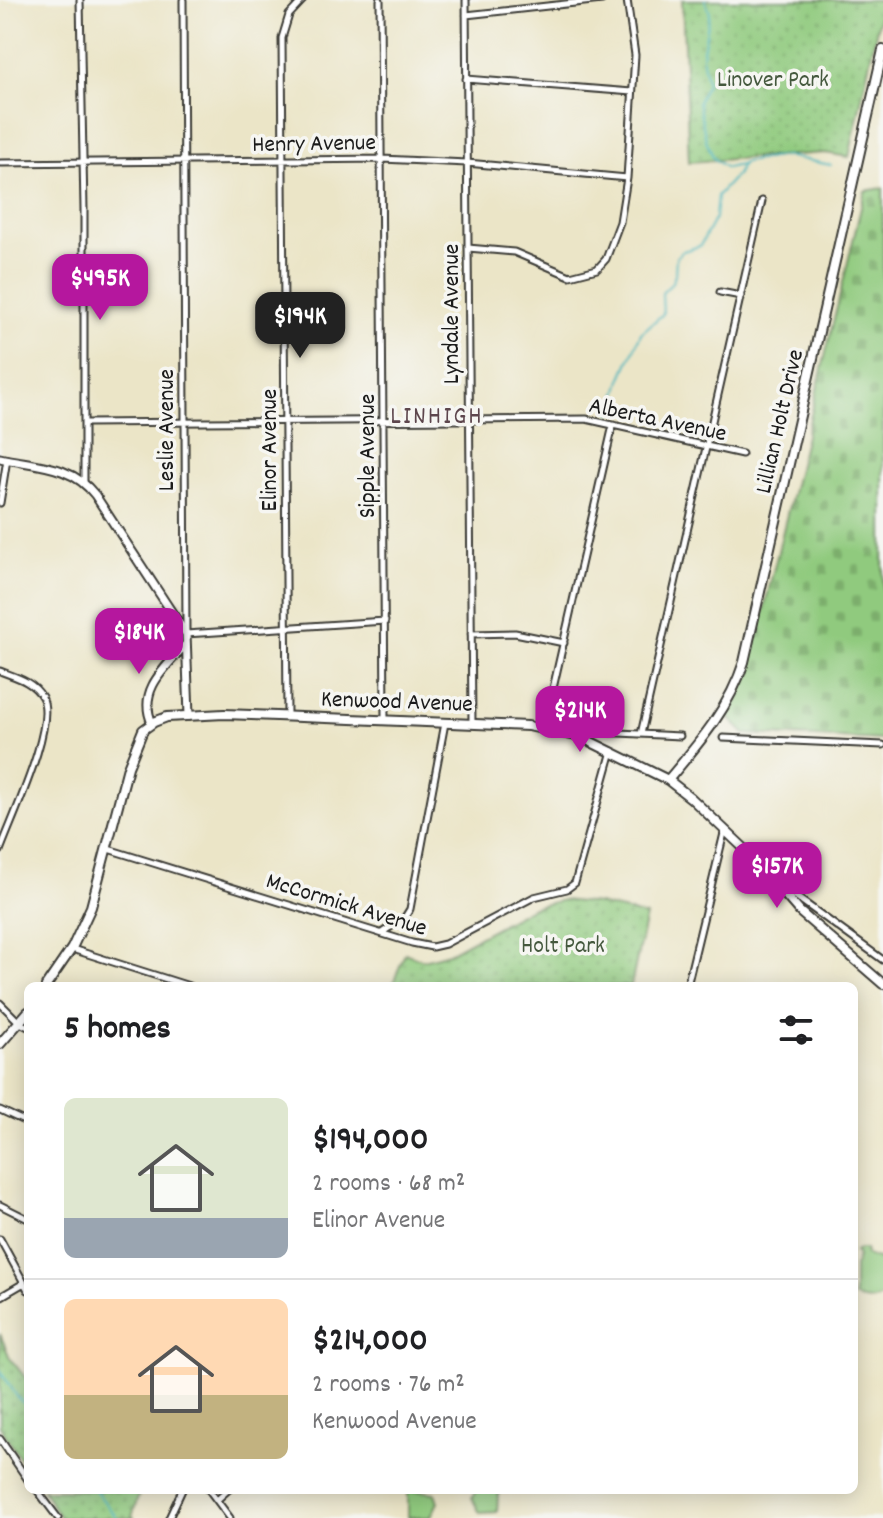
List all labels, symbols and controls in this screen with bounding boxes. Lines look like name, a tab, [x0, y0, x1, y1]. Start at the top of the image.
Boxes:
park label: Linover Park	[717, 64, 829, 98]
street label: Henry Avenue	[252, 127, 376, 163]
street label: Lyndale Avenue	[436, 244, 470, 384]
pin: $495K	[44, 254, 156, 322]
text: $495K	[70, 261, 130, 298]
pin: $194K	[244, 292, 356, 360]
text: $194K	[273, 299, 327, 336]
street label: Lillian Holt Drive	[748, 346, 814, 497]
street label: Leslie Avenue	[151, 369, 185, 491]
street label: Elinor Avenue	[254, 389, 288, 511]
street label: Alberta Avenue	[585, 390, 729, 452]
street label: Sipple Avenue	[352, 394, 386, 518]
district label: LINHIGH	[390, 399, 484, 436]
pin: $184K	[83, 608, 195, 676]
text: $184K	[113, 615, 165, 652]
street label: Kenwood Avenue	[320, 683, 473, 723]
pin: $214K	[524, 686, 636, 754]
text: $214K	[553, 693, 607, 730]
pin: $157K	[721, 842, 833, 910]
text: $157K	[751, 849, 803, 886]
street label: McCormick Avenue	[261, 865, 431, 946]
park label: Holt Park	[521, 930, 605, 964]
text: 5 homes	[64, 1006, 171, 1055]
icon: filters	[774, 1008, 818, 1052]
text: $194,000	[312, 1117, 428, 1166]
icon: home	[128, 1130, 224, 1226]
text: 2 rooms · 68 m²	[312, 1166, 465, 1203]
text: Elinor Avenue	[312, 1203, 445, 1240]
text: $214,000	[312, 1318, 428, 1367]
icon: home	[128, 1331, 224, 1427]
text: 2 rooms · 76 m²	[312, 1367, 465, 1404]
text: Kenwood Avenue	[312, 1404, 477, 1441]

